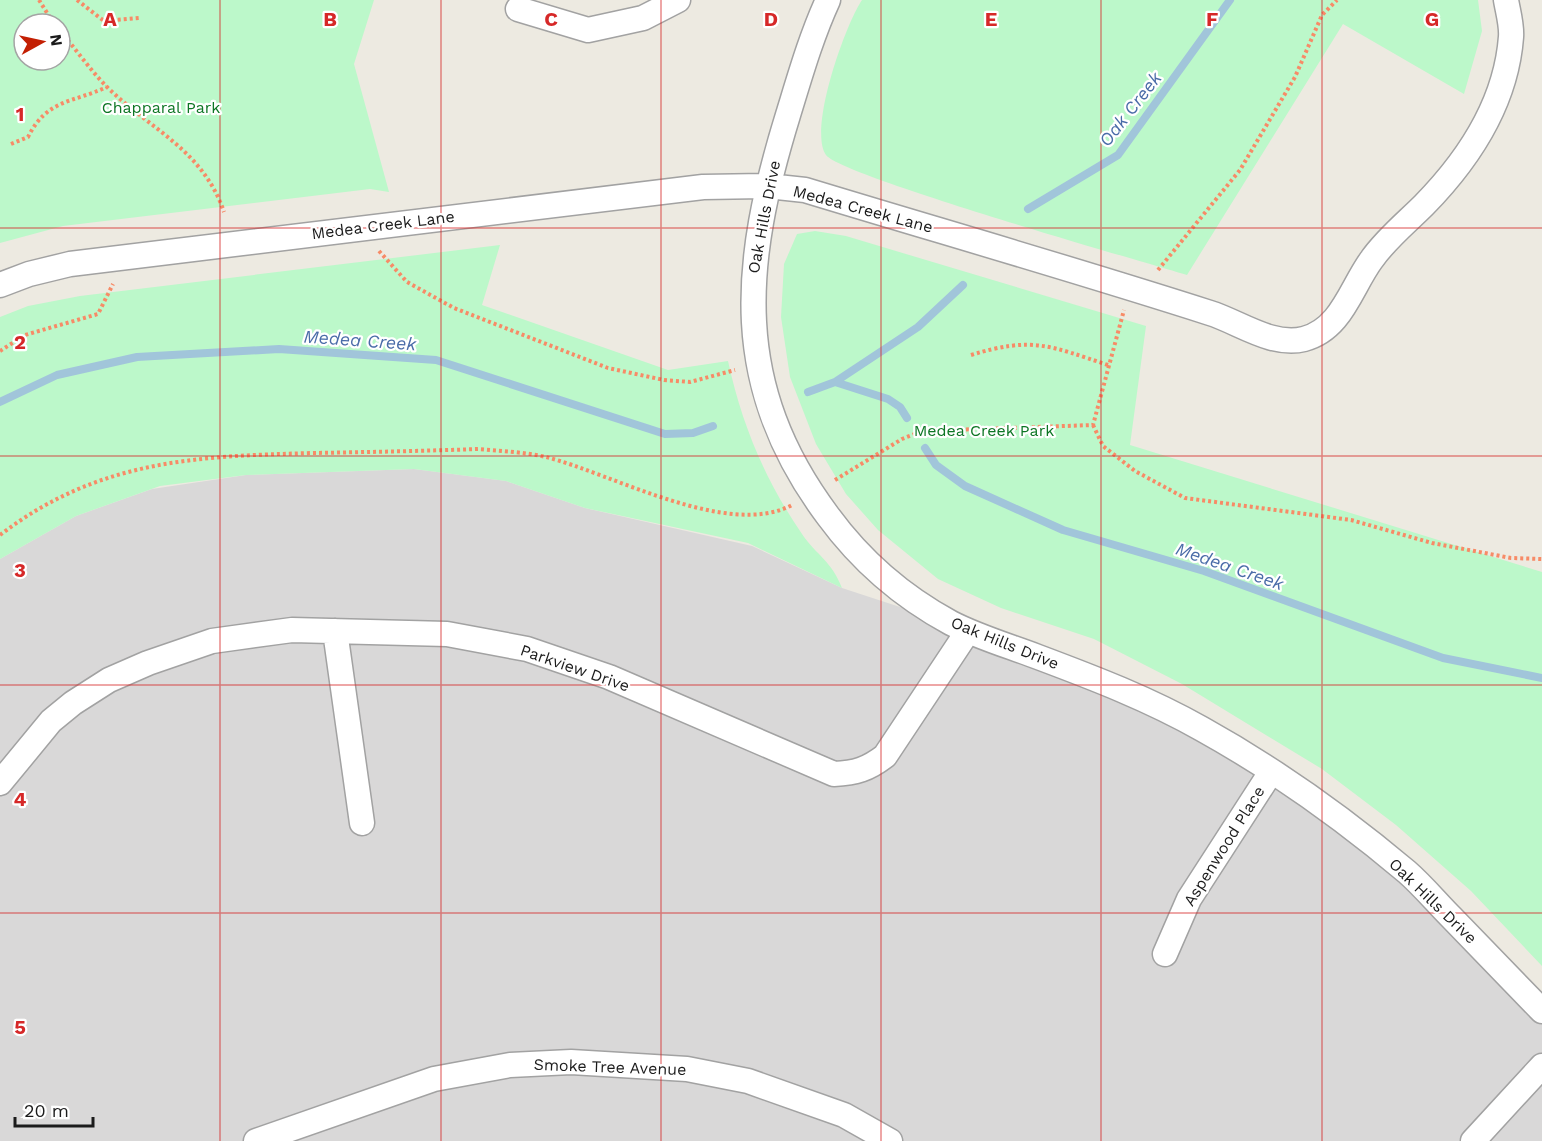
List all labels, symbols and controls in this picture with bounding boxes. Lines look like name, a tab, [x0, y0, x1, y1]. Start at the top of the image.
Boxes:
text: A	[103, 7, 117, 31]
text: B	[323, 7, 337, 31]
text: C	[544, 7, 558, 31]
text: D	[764, 7, 778, 31]
text: E	[985, 7, 997, 31]
text: F	[1206, 7, 1218, 31]
text: G	[1425, 7, 1439, 31]
north arrow	[12, 12, 72, 72]
text: N	[46, 33, 67, 47]
water label: Oak Creek	[1094, 67, 1166, 151]
park label: Chapparal Park	[102, 98, 220, 117]
text: 1	[16, 102, 24, 126]
street label: Oak Hills Drive	[744, 159, 784, 275]
street label: Medea Creek Lane	[791, 181, 935, 237]
street label: Medea Creek Lane	[310, 207, 456, 243]
water label: Medea Creek	[303, 326, 418, 354]
text: 2	[14, 330, 26, 354]
park label: Medea Creek Park	[914, 421, 1054, 440]
water label: Medea Creek	[1173, 538, 1288, 595]
text: 3	[14, 558, 26, 582]
street label: Oak Hills Drive	[948, 613, 1062, 673]
street label: Parkview Drive	[518, 640, 632, 696]
street label: Aspenwood Place	[1179, 783, 1269, 909]
text: 4	[14, 787, 27, 811]
street label: Oak Hills Drive	[1385, 854, 1481, 948]
text: 5	[14, 1015, 26, 1039]
street label: Smoke Tree Avenue	[533, 1055, 687, 1079]
scale bar	[15, 1090, 93, 1128]
text: 20 m	[24, 1100, 69, 1121]

